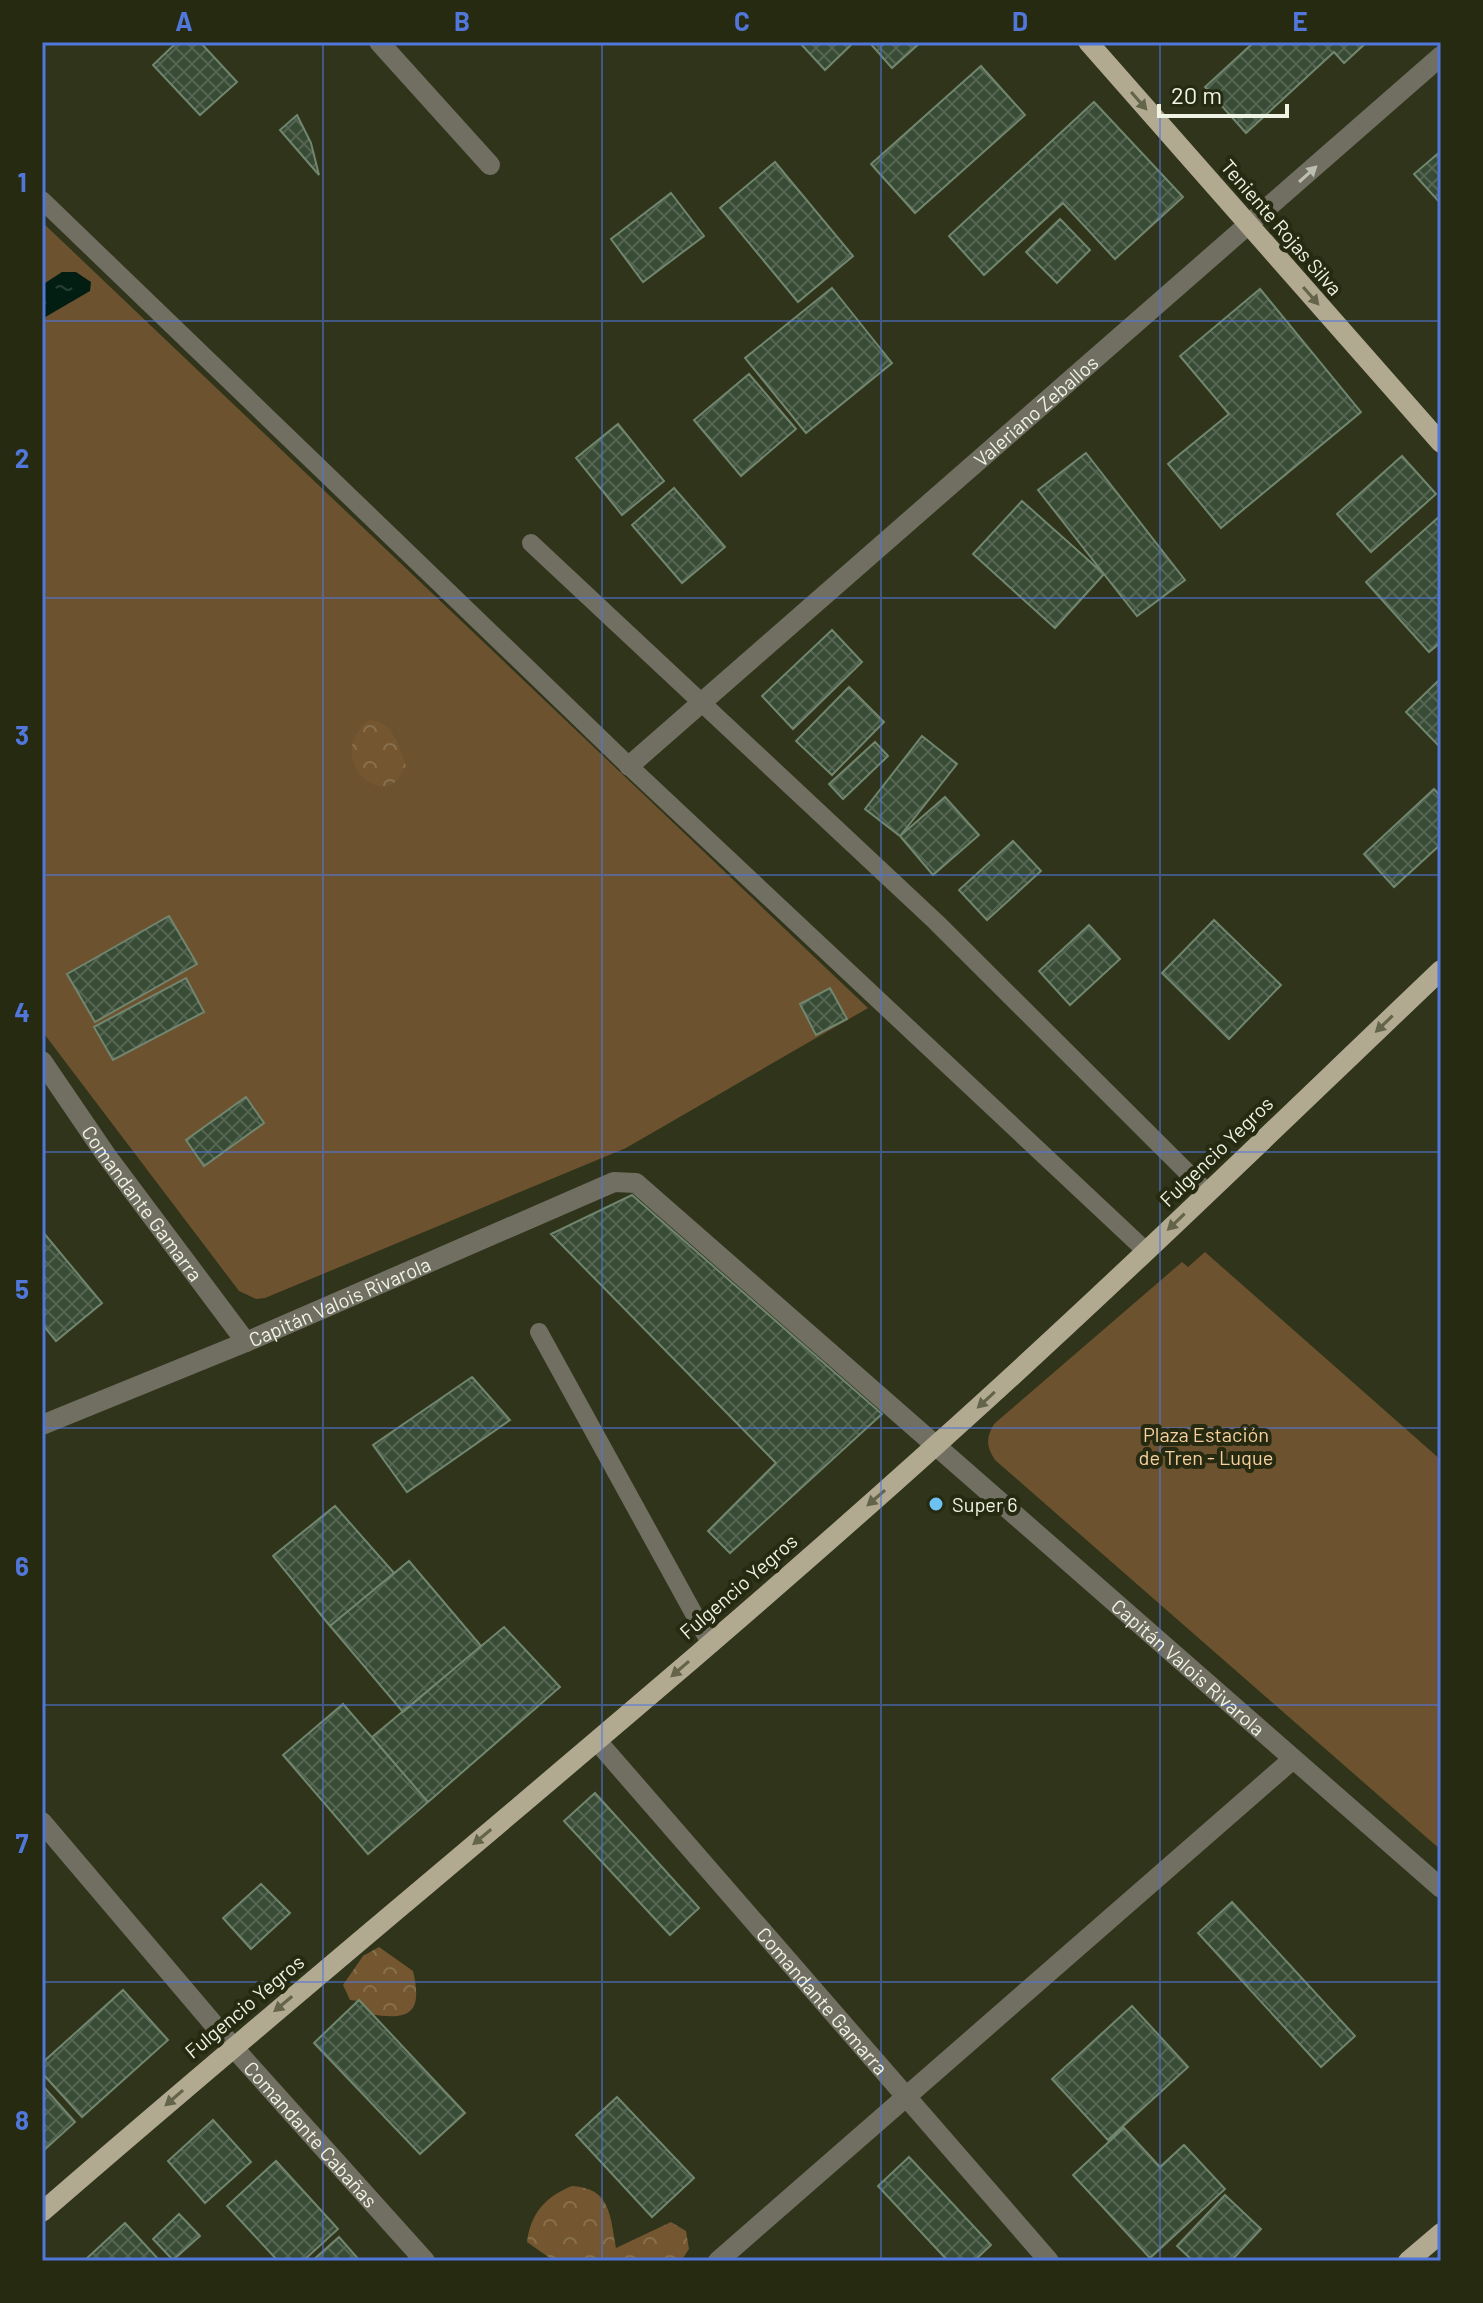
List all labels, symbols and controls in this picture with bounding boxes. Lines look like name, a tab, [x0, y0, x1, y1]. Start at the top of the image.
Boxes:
text: A	[175, 5, 193, 36]
text: B	[454, 5, 470, 36]
text: C	[734, 5, 750, 36]
text: D	[1012, 5, 1028, 36]
text: E	[1292, 5, 1308, 36]
scale bar	[1159, 68, 1287, 118]
text: 20 m	[1171, 80, 1222, 109]
one-way arrow	[1130, 91, 1148, 110]
street label: Teniente Rojas Silva	[1216, 154, 1348, 300]
text: 1	[17, 166, 27, 197]
one-way arrow	[1298, 166, 1317, 184]
one-way arrow	[1302, 285, 1319, 305]
street label: Valeriano Zeballos	[968, 350, 1103, 471]
text: 2	[15, 442, 29, 473]
text: 3	[15, 719, 29, 750]
text: 4	[14, 996, 30, 1027]
one-way arrow	[1375, 1014, 1394, 1032]
street label: Fulgencio Yegros	[1154, 1091, 1278, 1211]
street label: Comandante Gamarra	[77, 1120, 208, 1286]
one-way arrow	[1167, 1212, 1186, 1231]
street label: Capitán Valois Rivarola	[245, 1251, 434, 1351]
text: 5	[15, 1273, 29, 1304]
one-way arrow	[977, 1390, 996, 1408]
park label: Plaza Estación de Tren - Luque	[1139, 1422, 1273, 1469]
one-way arrow	[867, 1489, 887, 1506]
place label: Super 6	[952, 1492, 1018, 1516]
marker: Super 6	[927, 1495, 945, 1513]
street label: Fulgencio Yegros	[674, 1528, 802, 1644]
text: 6	[15, 1550, 29, 1581]
street label: Capitán Valois Rivarola	[1107, 1593, 1270, 1740]
one-way arrow	[670, 1659, 689, 1677]
text: 7	[16, 1827, 29, 1858]
one-way arrow	[472, 1828, 492, 1845]
street label: Comandante Gamarra	[752, 1922, 893, 2079]
street label: Fulgencio Yegros	[180, 1949, 308, 2063]
one-way arrow	[273, 1995, 293, 2012]
street label: Comandante Cabañas	[239, 2056, 383, 2212]
one-way arrow	[164, 2089, 184, 2106]
text: 8	[15, 2104, 29, 2135]

